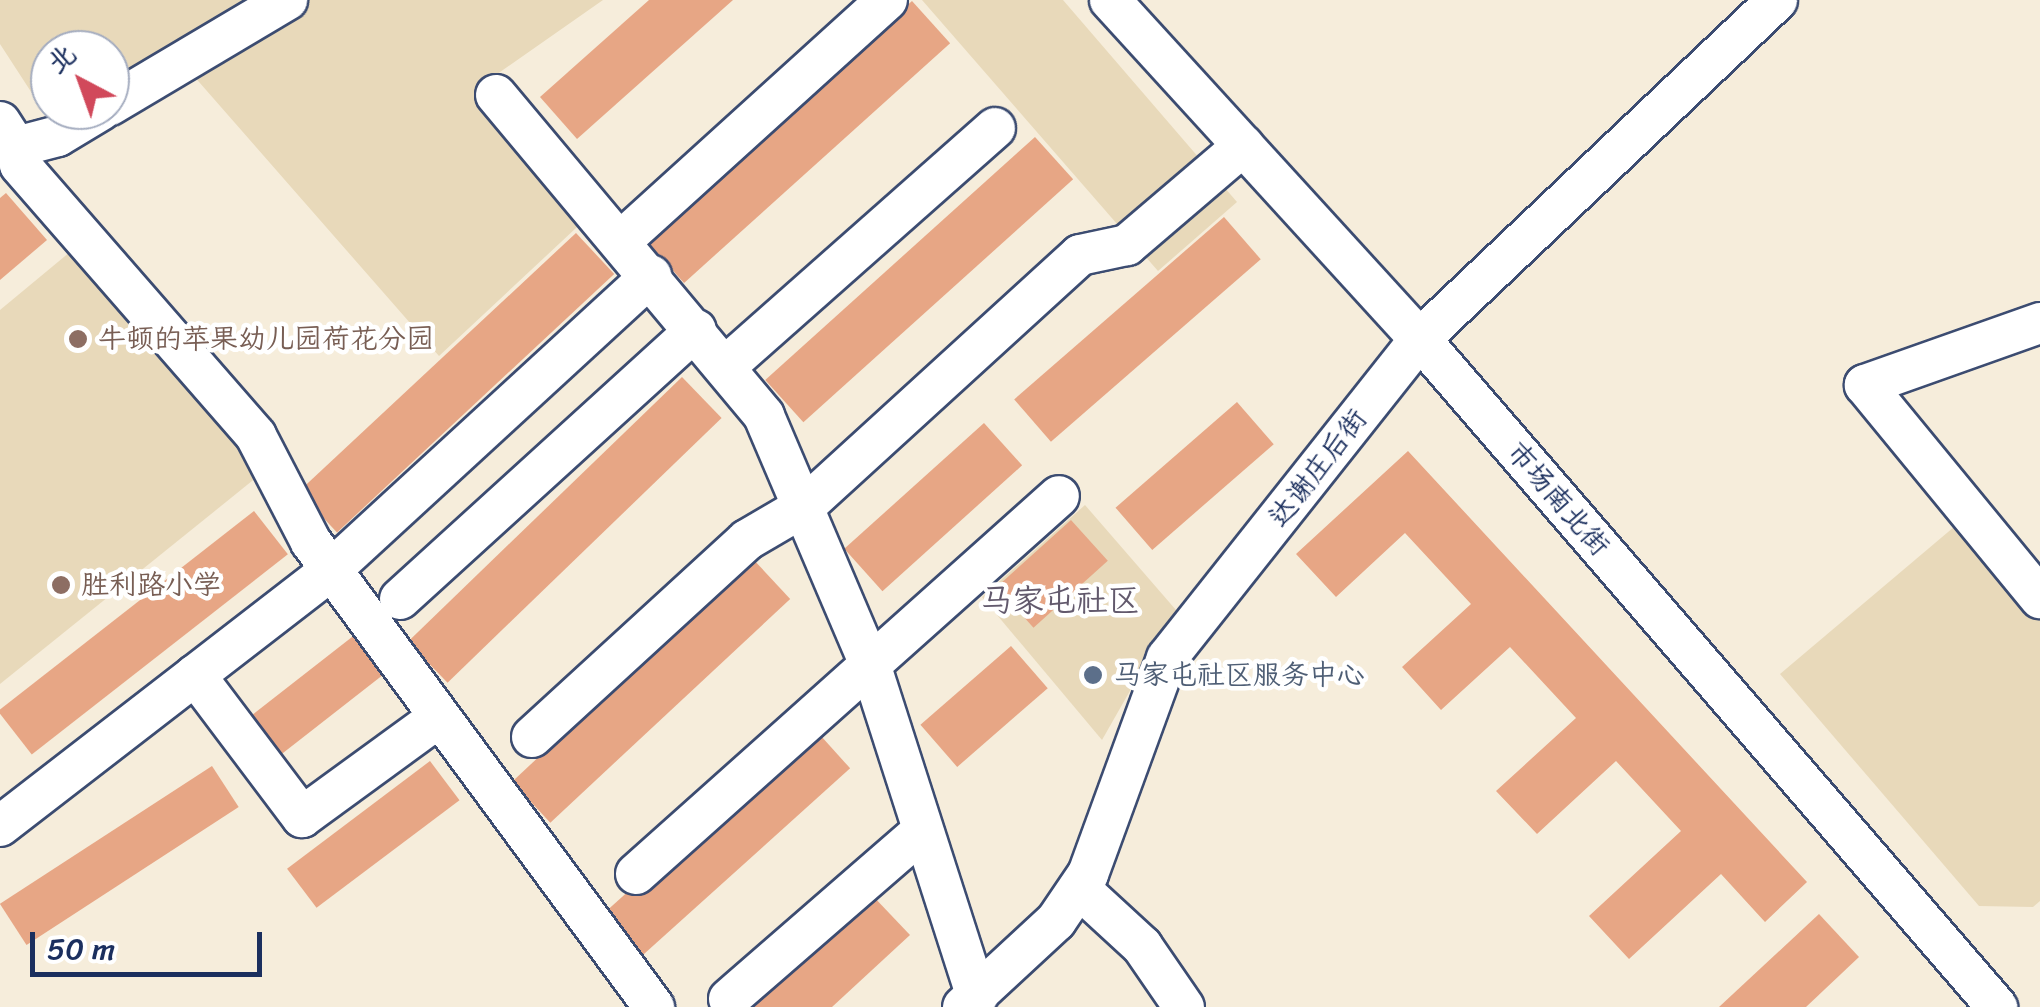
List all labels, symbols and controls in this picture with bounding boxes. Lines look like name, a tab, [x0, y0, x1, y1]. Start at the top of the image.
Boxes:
north arrow	[30, 30, 130, 130]
text: 北	[35, 31, 88, 86]
place label: 牛顿的苹果幼儿园荷花分园	[98, 322, 434, 356]
marker: 牛顿的苹果幼儿园荷花分园	[67, 328, 89, 350]
street label: 达谢庄后街	[1262, 402, 1374, 534]
street label: 市场南北街	[1499, 435, 1617, 563]
place label: 胜利路小学	[81, 568, 221, 602]
marker: 胜利路小学	[50, 574, 72, 596]
district label: 马家屯社区	[980, 582, 1140, 620]
place label: 马家屯社区服务中心	[1113, 658, 1365, 692]
marker: 马家屯社区服务中心	[1082, 664, 1104, 686]
scale bar	[35, 912, 268, 974]
text: 50 m	[47, 922, 115, 976]

